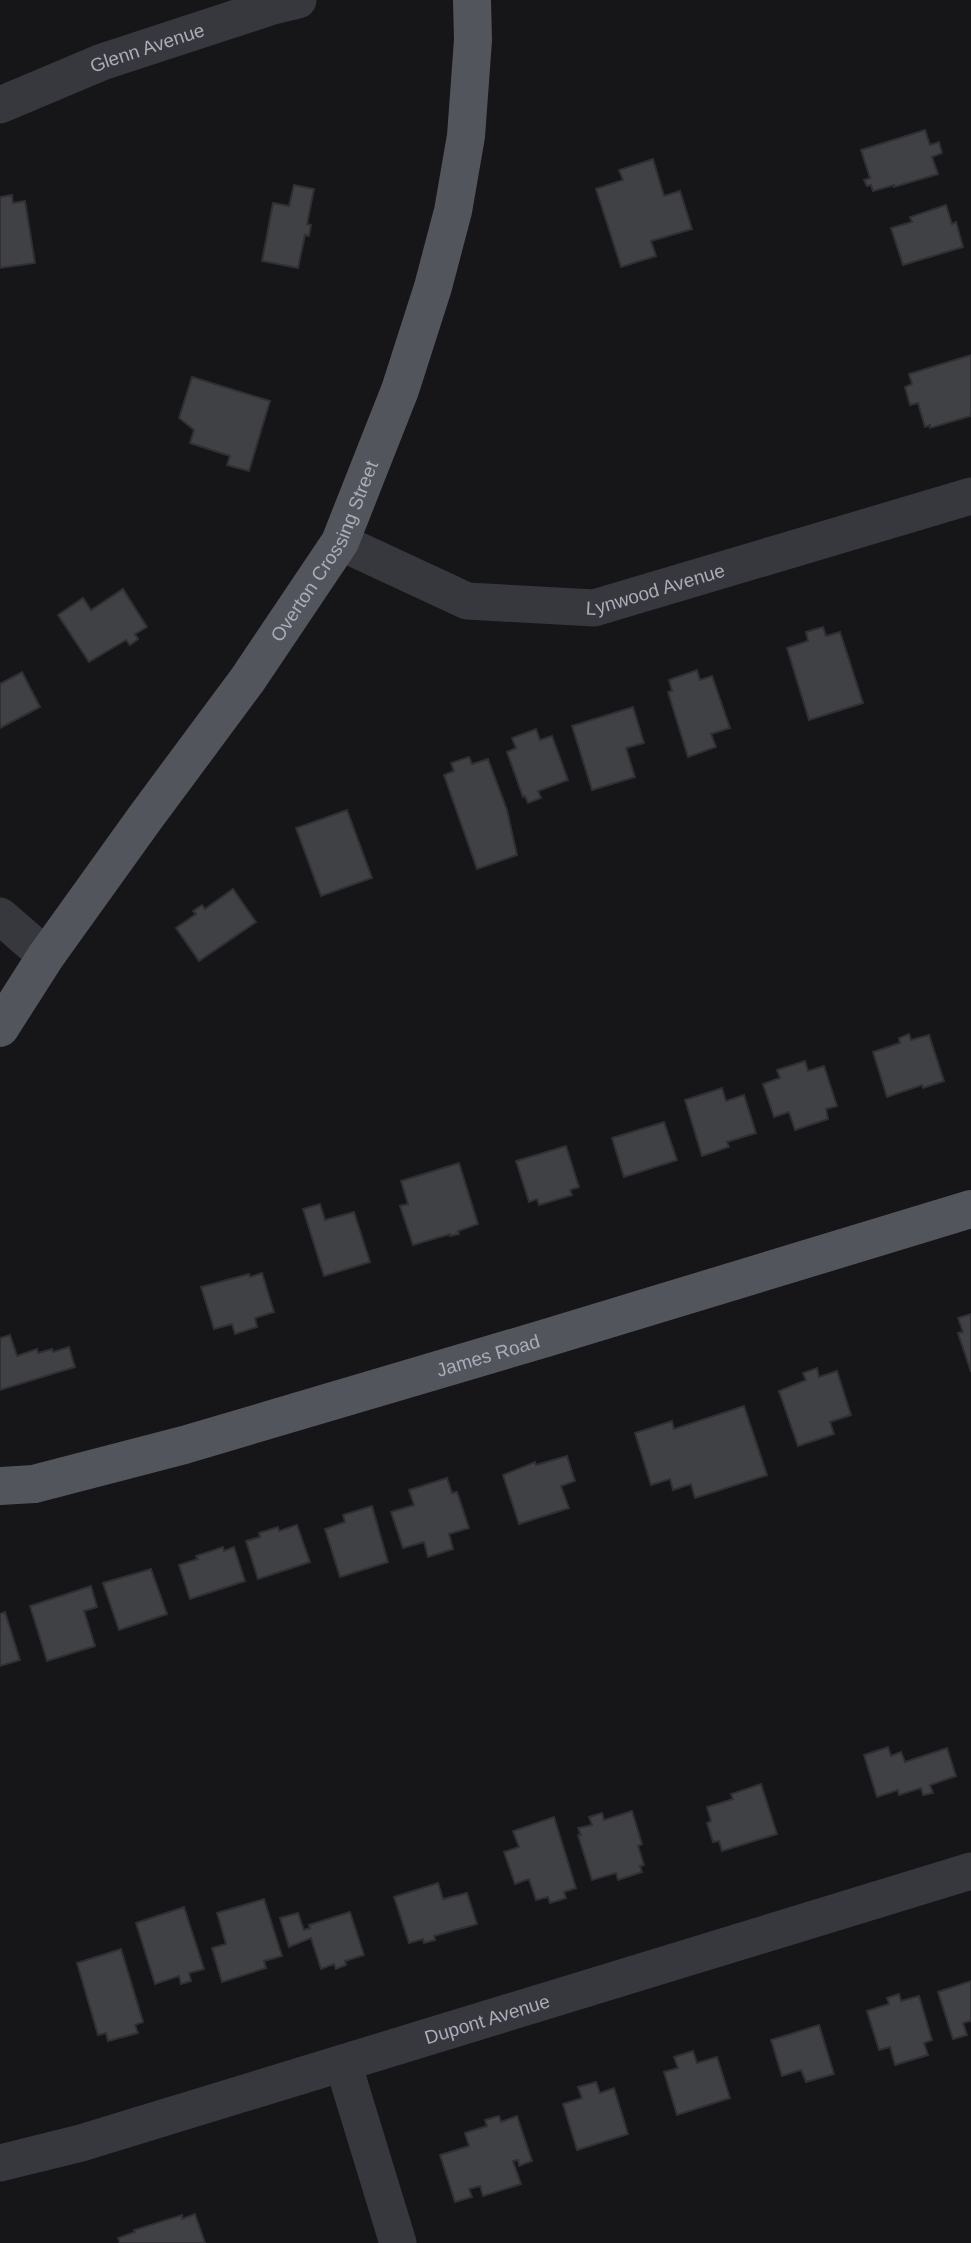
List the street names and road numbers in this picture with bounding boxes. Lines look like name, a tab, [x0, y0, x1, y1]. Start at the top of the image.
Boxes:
street label: Glenn Avenue	[87, 19, 207, 77]
street label: Overton Crossing Street	[266, 457, 382, 645]
street label: Lynwood Avenue	[585, 560, 727, 619]
street label: James Road	[434, 1330, 542, 1381]
street label: Dupont Avenue	[422, 1990, 552, 2048]

